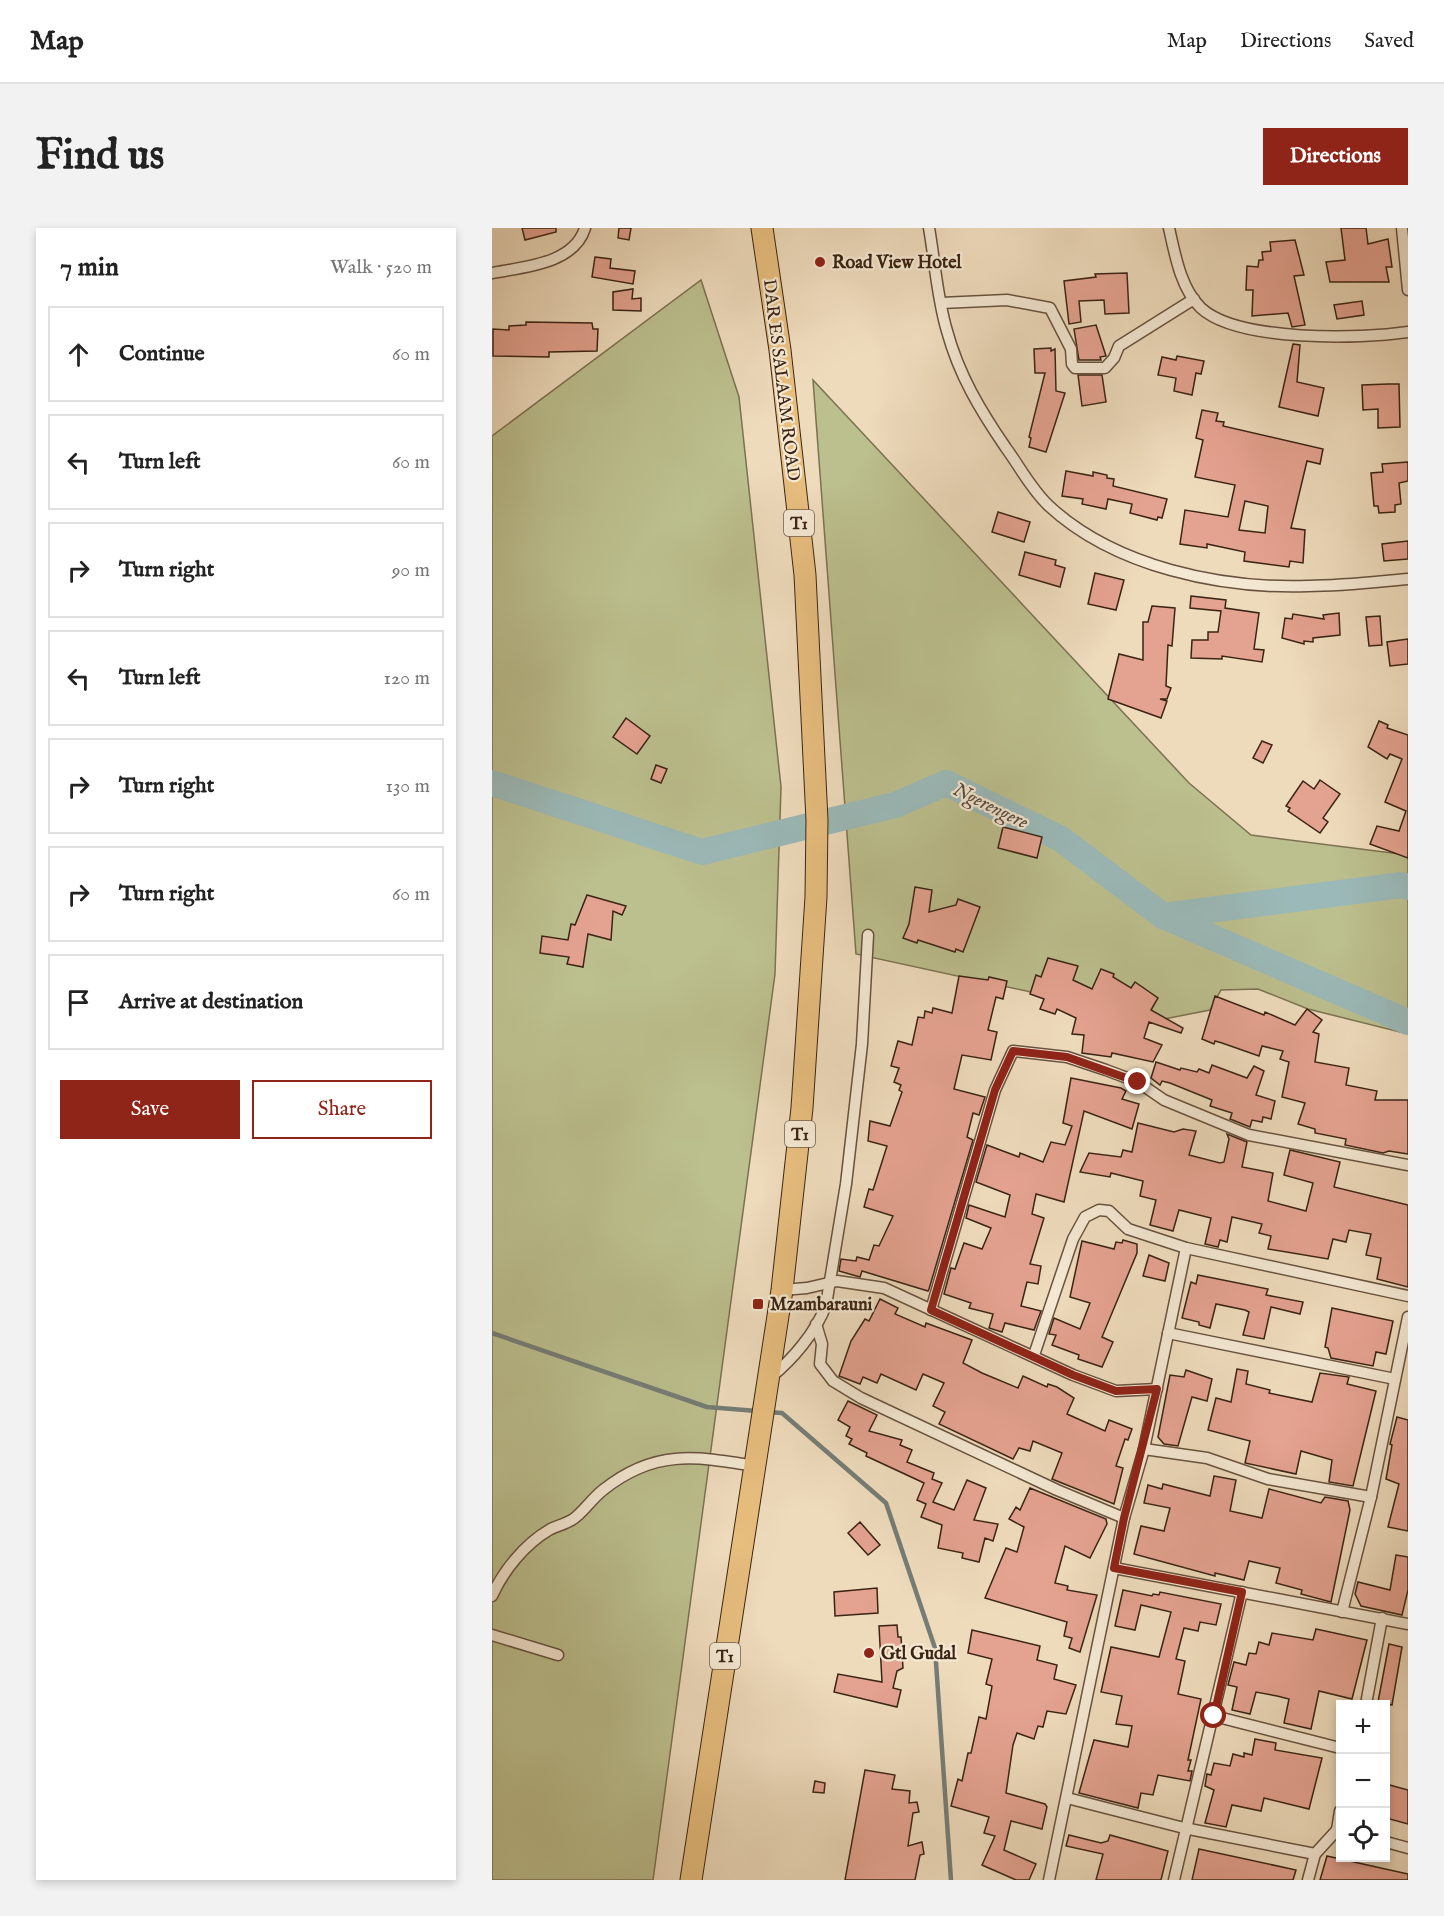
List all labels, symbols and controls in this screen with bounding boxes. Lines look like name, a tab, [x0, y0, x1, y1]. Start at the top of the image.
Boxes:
text: Map	[30, 24, 84, 59]
text: Map	[1167, 28, 1207, 55]
text: Directions	[1240, 28, 1331, 55]
text: Saved	[1364, 28, 1414, 55]
button: Directions	[1263, 128, 1408, 185]
text: Find us	[36, 130, 164, 183]
text: 7 min	[60, 251, 119, 284]
place label: Road View Hotel	[832, 252, 962, 275]
text: Walk · 520 m	[330, 255, 432, 280]
marker: Road View Hotel	[813, 255, 827, 269]
street label: DAR ES SALAAM ROAD	[757, 278, 804, 482]
icon: ahead	[62, 338, 95, 371]
text: Continue	[119, 340, 205, 368]
text: 60 m	[392, 342, 430, 367]
icon: left	[62, 446, 95, 479]
text: Turn left	[119, 448, 201, 476]
text: 60 m	[392, 450, 430, 475]
road number: T1	[784, 510, 814, 536]
icon: right	[62, 554, 95, 587]
text: Turn right	[119, 556, 214, 584]
text: 90 m	[392, 558, 430, 583]
icon: left	[62, 662, 95, 695]
text: Turn left	[119, 664, 201, 692]
text: 120 m	[384, 666, 430, 691]
icon: right	[62, 770, 95, 803]
text: Turn right	[119, 772, 214, 800]
text: 130 m	[385, 774, 430, 799]
water label: Ngerengere	[948, 777, 1032, 836]
icon: right	[62, 878, 95, 911]
text: Turn right	[119, 880, 214, 908]
text: 60 m	[392, 882, 430, 907]
icon: arrive	[62, 986, 95, 1019]
text: Arrive at destination	[119, 988, 303, 1016]
route end	[1124, 1068, 1150, 1094]
button: Save	[60, 1080, 240, 1139]
button: Share	[252, 1080, 432, 1139]
road number: T1	[785, 1121, 815, 1147]
place label: Mzambarauni	[770, 1294, 873, 1317]
marker: Mzambarauni	[751, 1297, 765, 1311]
road number: T1	[710, 1643, 740, 1669]
place label: Gtl Gudal	[881, 1643, 957, 1666]
marker: Gtl Gudal	[862, 1646, 876, 1660]
map controls	[1336, 1700, 1390, 1862]
button: +	[1336, 1700, 1390, 1754]
route start	[1200, 1702, 1226, 1728]
button: −	[1336, 1754, 1390, 1808]
button: locate	[1336, 1808, 1390, 1862]

